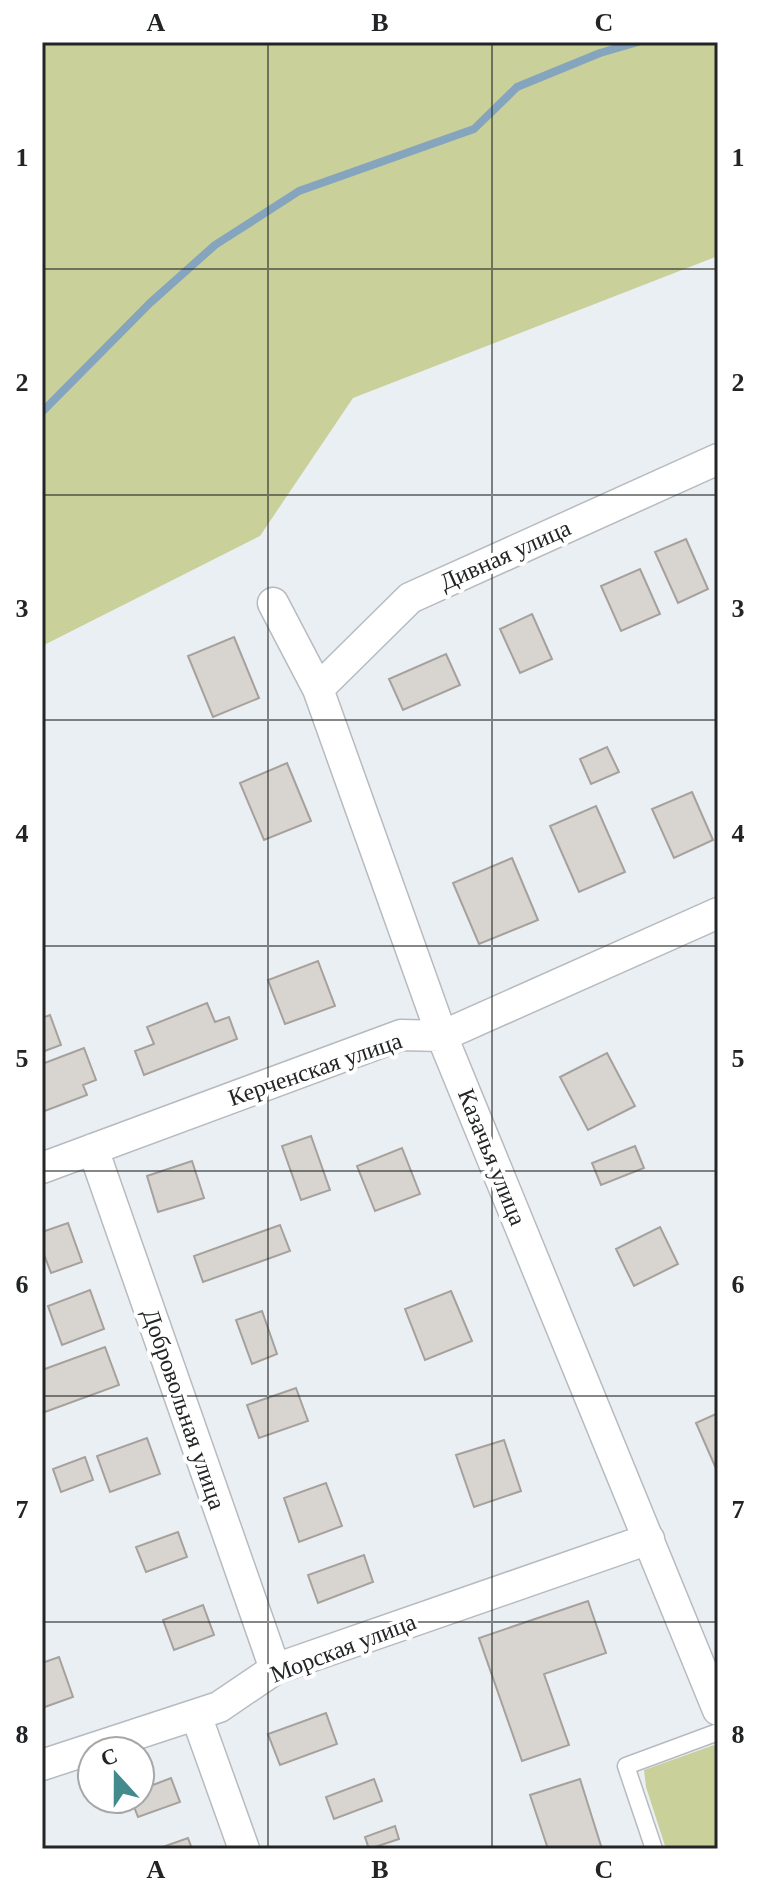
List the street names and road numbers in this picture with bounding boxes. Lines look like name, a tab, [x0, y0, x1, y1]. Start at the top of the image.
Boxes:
street label: Дивная улица	[436, 514, 575, 595]
street label: Керченская улица	[225, 1027, 405, 1111]
street label: Казачья улица	[453, 1085, 531, 1229]
street label: Добровольная улица	[137, 1305, 231, 1513]
street label: Морская улица	[267, 1608, 420, 1688]

